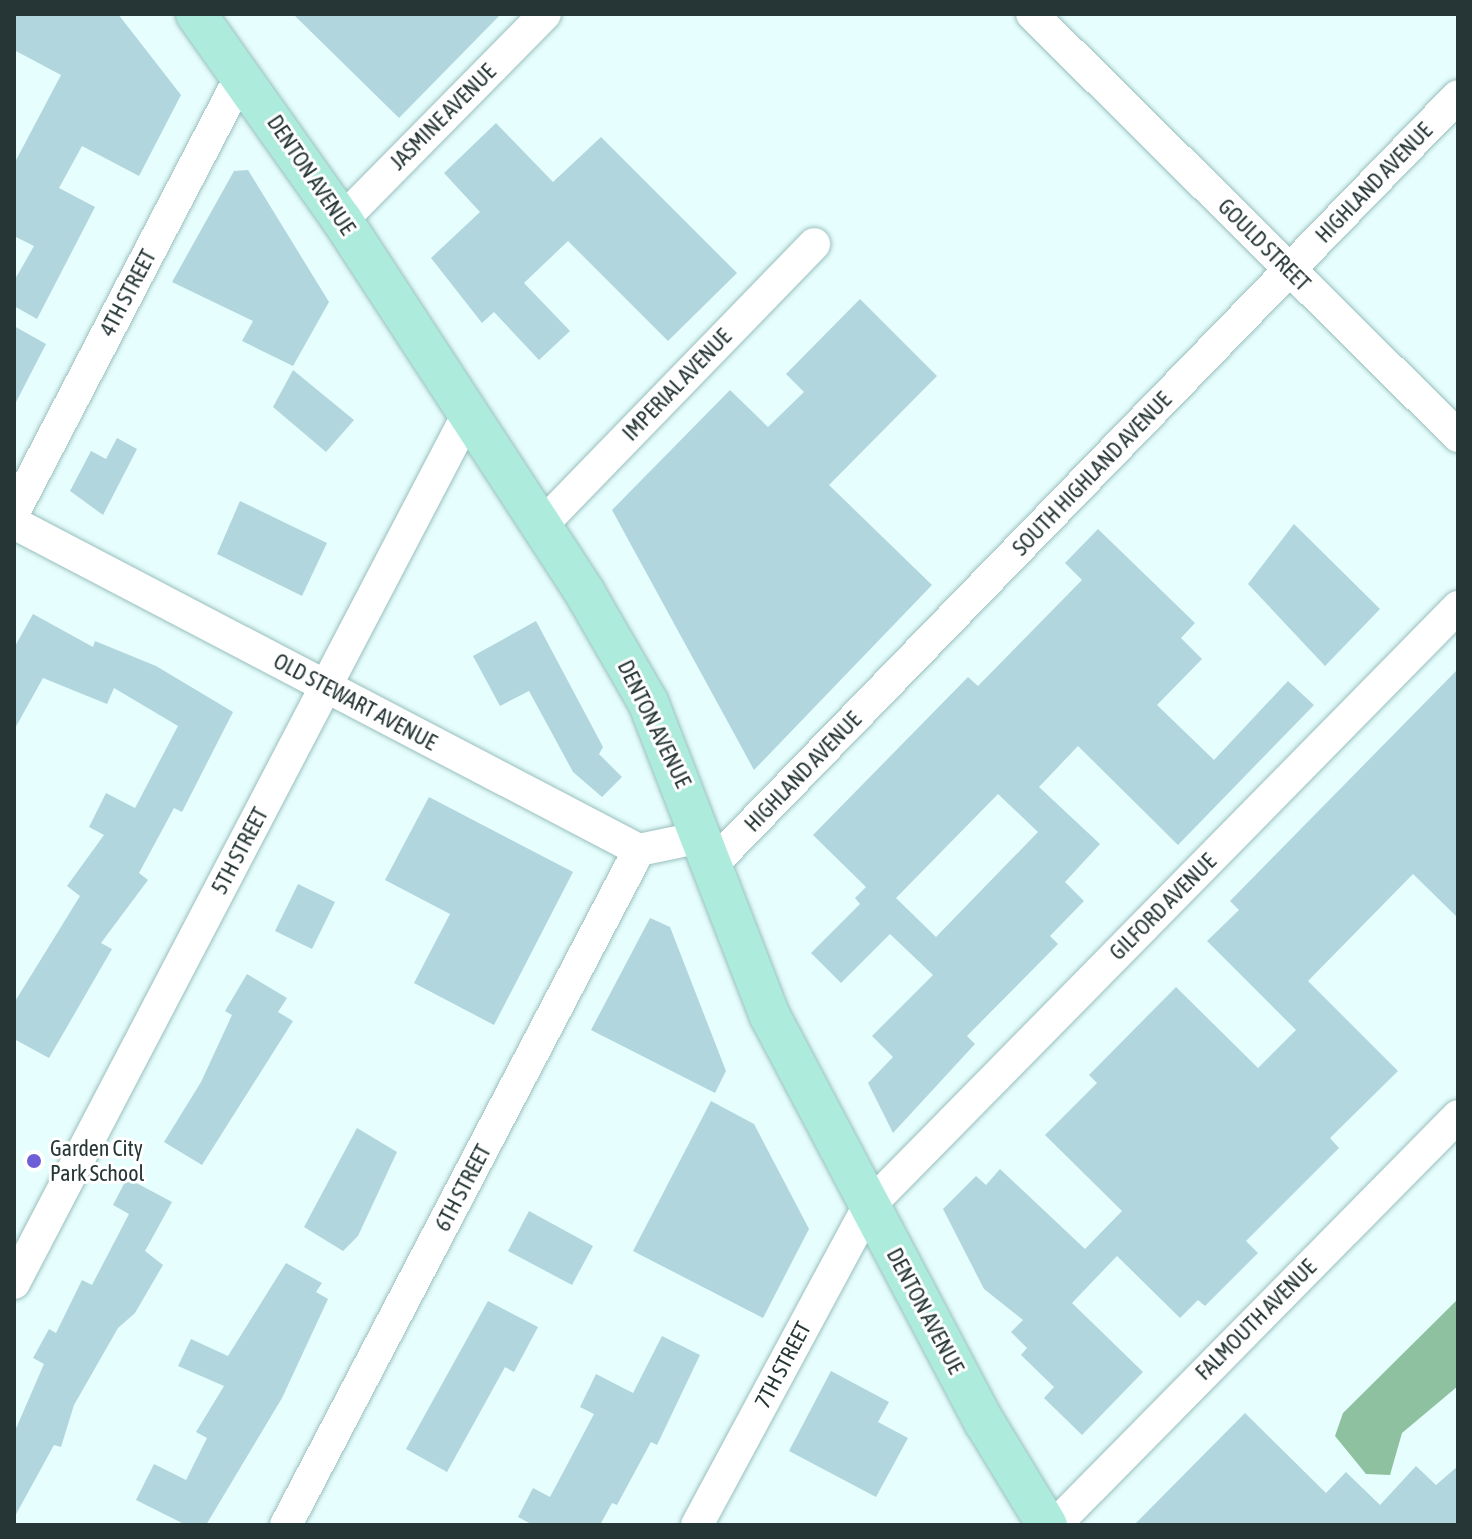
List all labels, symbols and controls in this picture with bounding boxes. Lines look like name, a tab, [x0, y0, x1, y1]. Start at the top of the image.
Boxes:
street label: JASMINE AVENUE	[385, 59, 501, 175]
street label: DENTON AVENUE	[261, 110, 361, 240]
street label: HIGHLAND AVENUE	[1310, 118, 1438, 248]
street label: GOULD STREET	[1212, 193, 1316, 297]
street label: 4TH STREET	[94, 245, 162, 341]
street label: IMPERIAL AVENUE	[617, 324, 737, 446]
street label: SOUTH HIGHLAND AVENUE	[1007, 387, 1177, 561]
street label: OLD STEWART AVENUE	[269, 648, 441, 756]
street label: DENTON AVENUE	[612, 656, 696, 792]
street label: HIGHLAND AVENUE	[739, 707, 867, 837]
street label: 5TH STREET	[206, 803, 274, 899]
street label: GILFORD AVENUE	[1104, 848, 1222, 966]
place label: Garden City Park School	[50, 1135, 144, 1186]
street label: 6TH STREET	[429, 1140, 497, 1236]
marker: Garden City Park School	[25, 1152, 43, 1170]
street label: DENTON AVENUE	[881, 1244, 969, 1378]
street label: FALMOUTH AVENUE	[1190, 1254, 1322, 1386]
street label: 7TH STREET	[749, 1317, 817, 1413]

